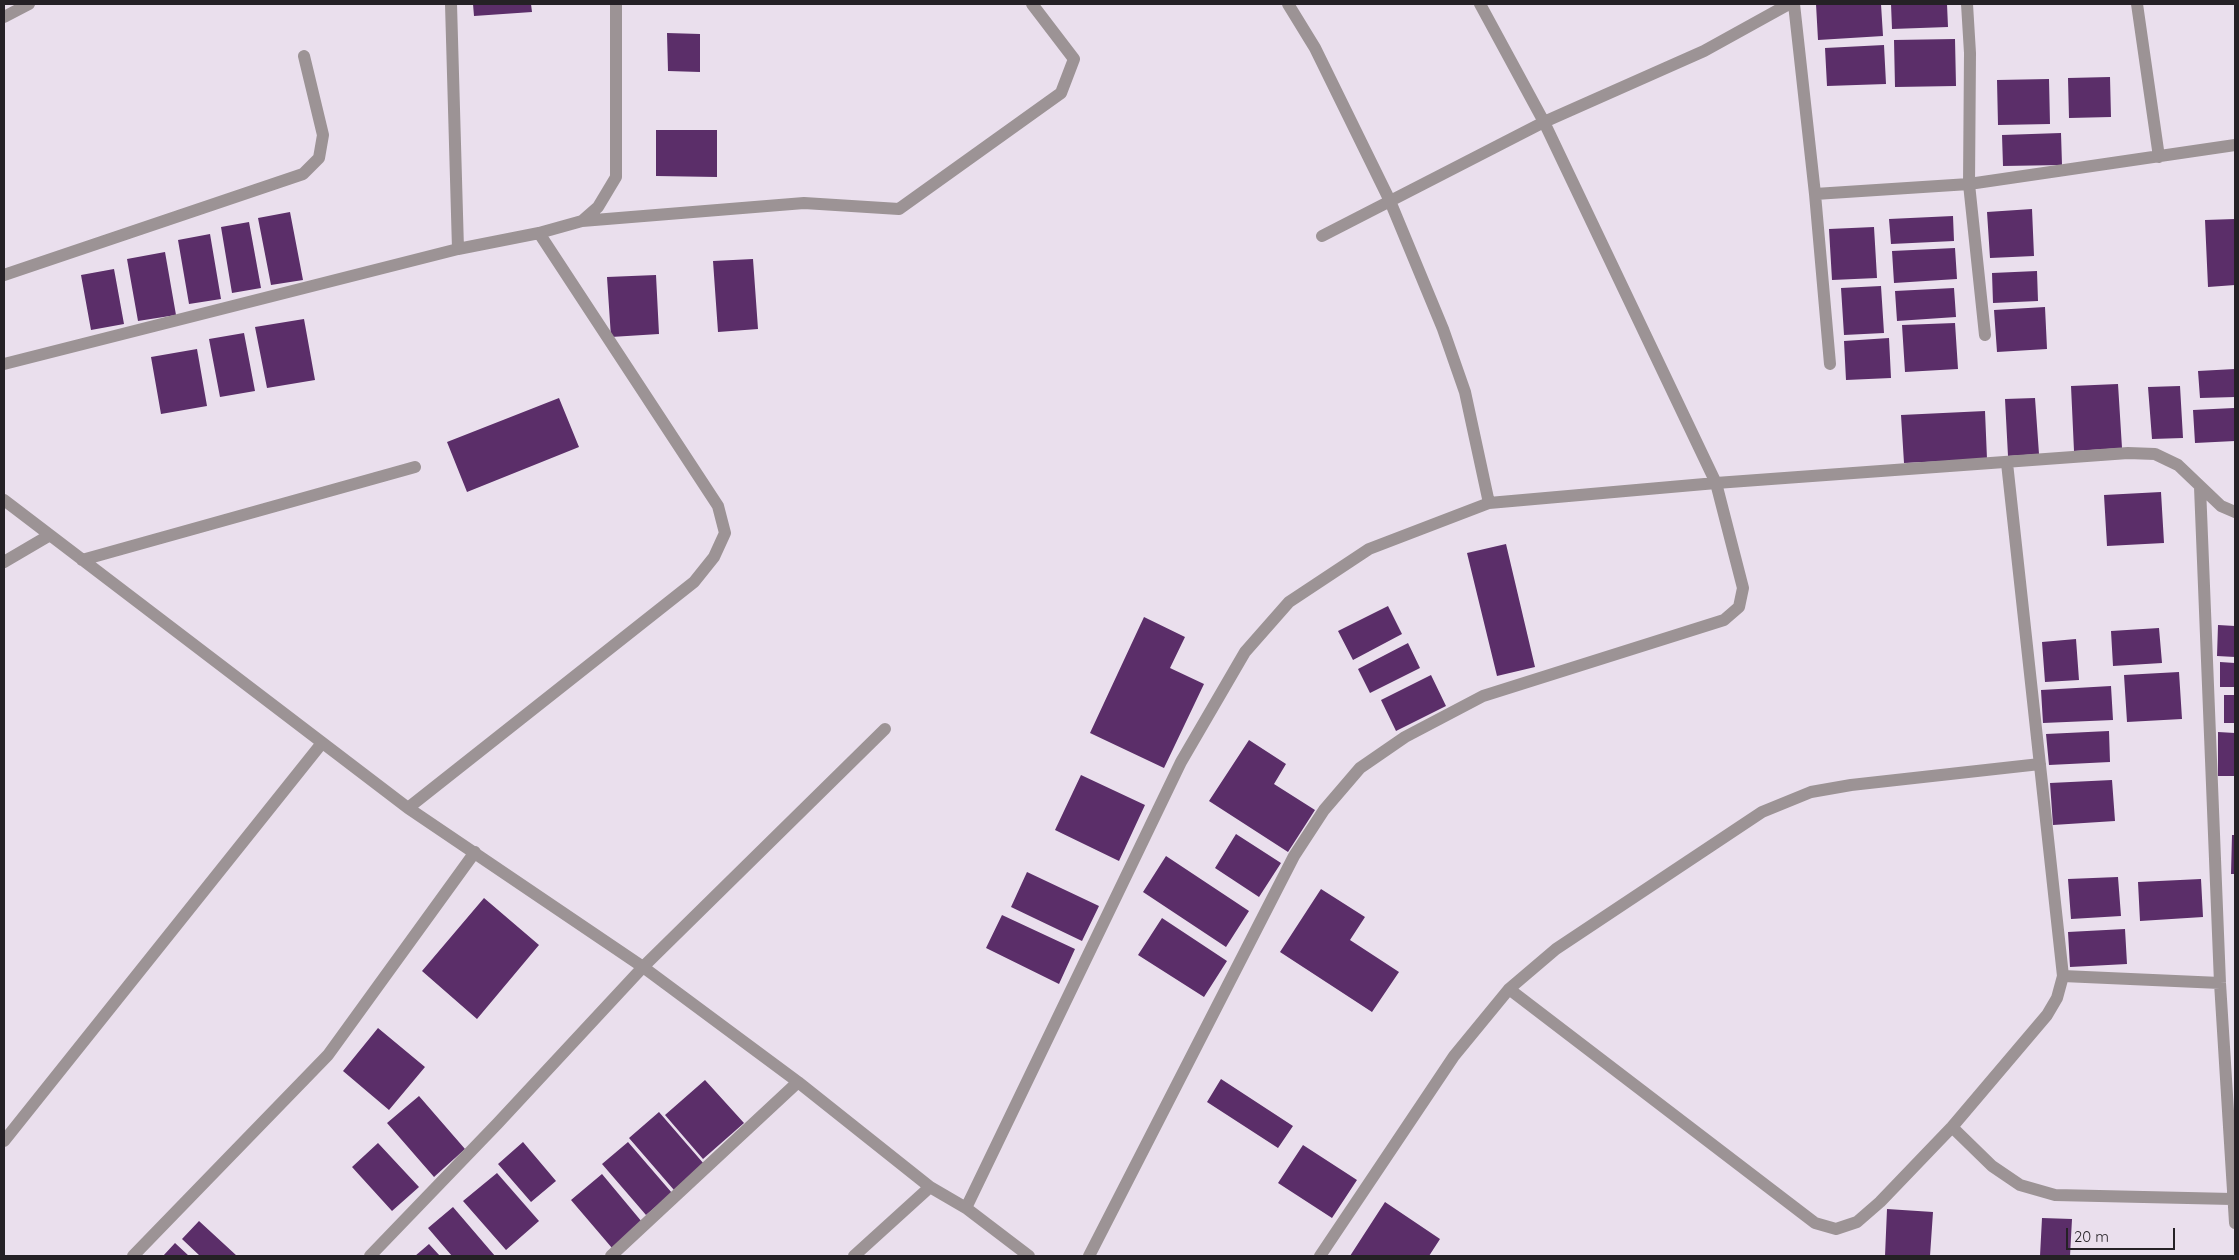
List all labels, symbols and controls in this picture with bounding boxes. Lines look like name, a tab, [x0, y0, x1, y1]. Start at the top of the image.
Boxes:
scale bar	[2069, 1218, 2178, 1250]
text: 20 m	[2074, 1227, 2109, 1246]

